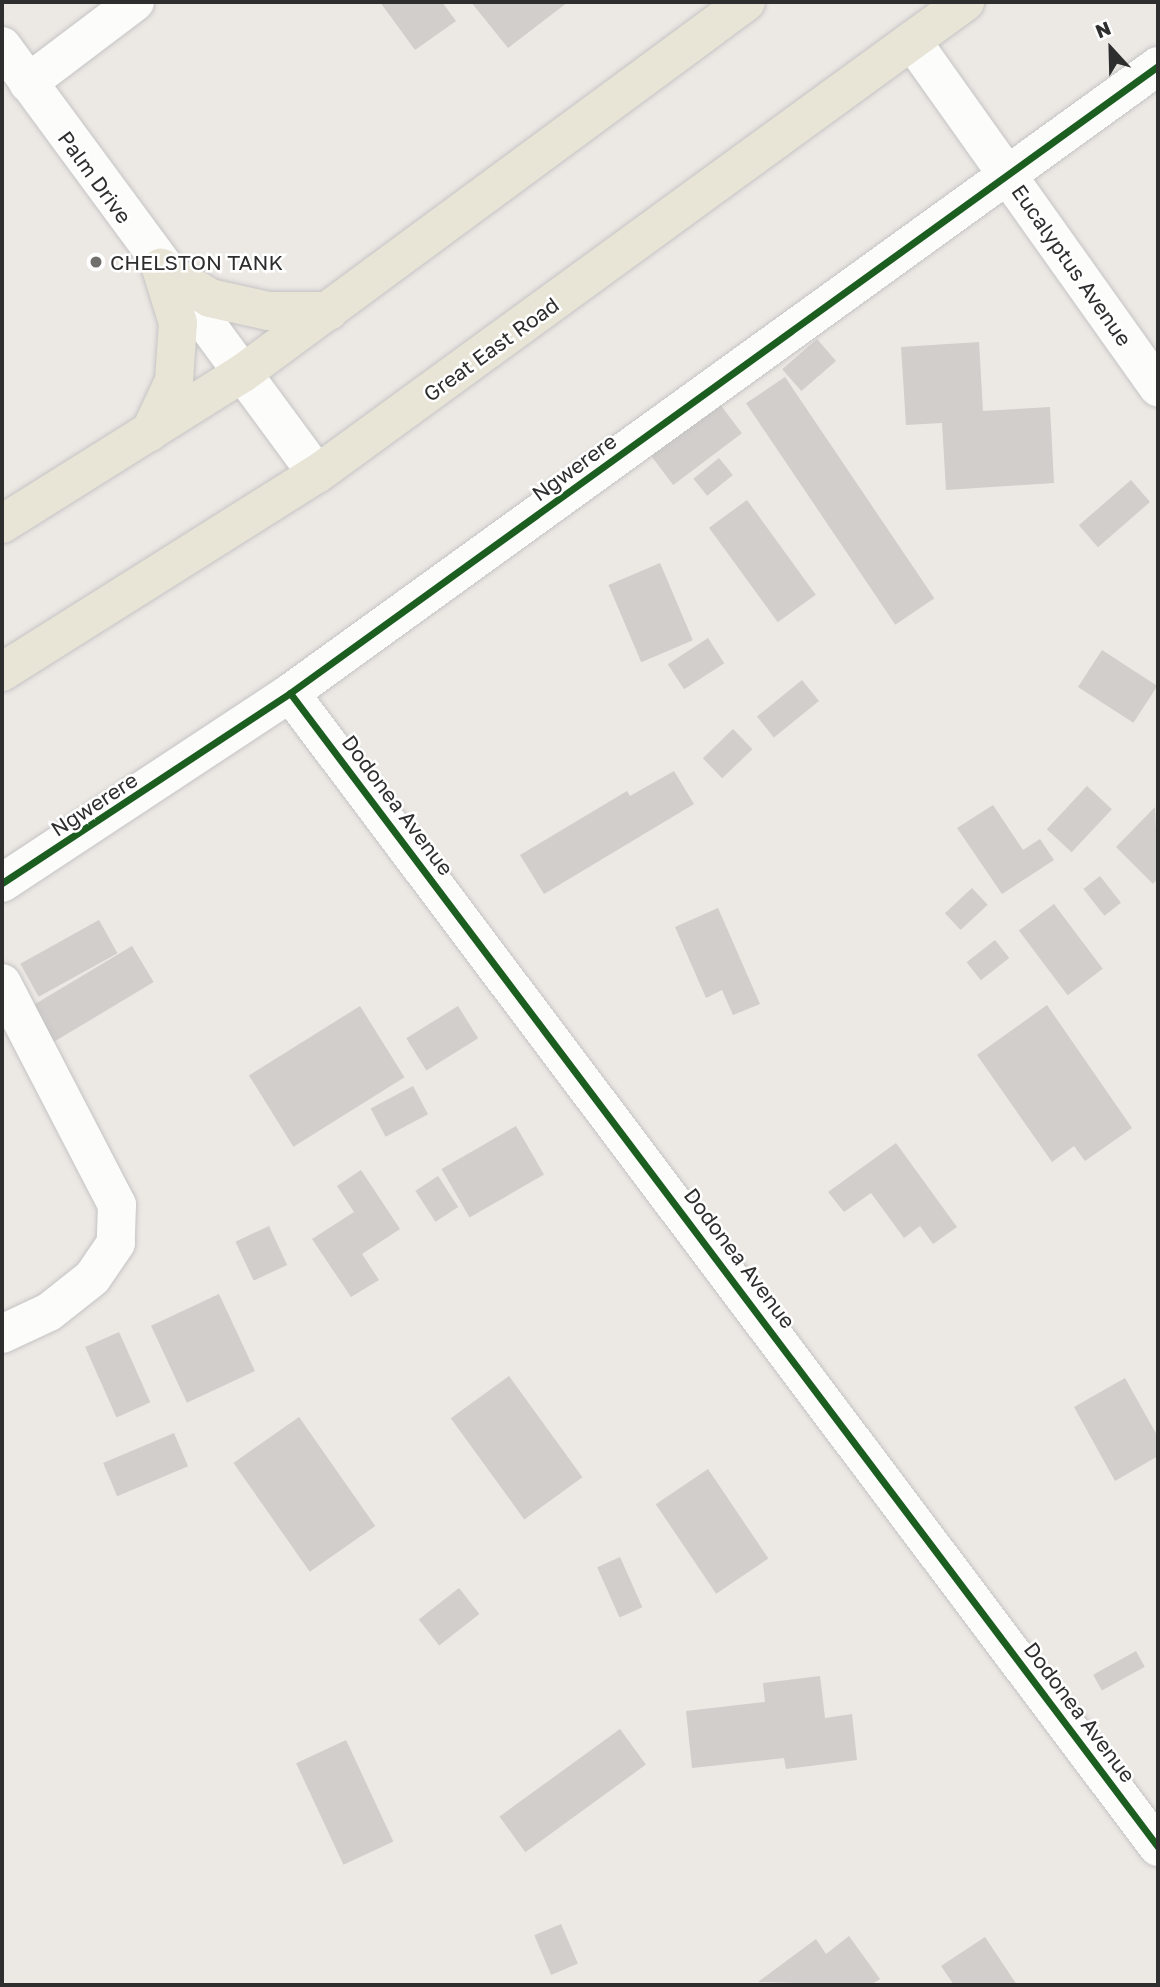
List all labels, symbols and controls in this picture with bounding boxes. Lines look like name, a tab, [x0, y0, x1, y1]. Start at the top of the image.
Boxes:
north arrow	[1076, 14, 1146, 84]
text: N	[1092, 16, 1114, 42]
street label: Palm Drive	[53, 126, 137, 228]
street label: Eucalyptus Avenue	[1007, 179, 1137, 351]
place label: CHELSTON TANK	[110, 249, 283, 275]
marker: CHELSTON TANK	[88, 254, 104, 270]
street label: Great East Road	[418, 292, 564, 406]
street label: Ngwerere	[527, 428, 621, 506]
street label: Dodonea Avenue	[337, 730, 459, 880]
street label: Ngwerere	[46, 767, 142, 841]
street label: Dodonea Avenue	[679, 1183, 801, 1333]
street label: Dodonea Avenue	[1019, 1637, 1141, 1787]

